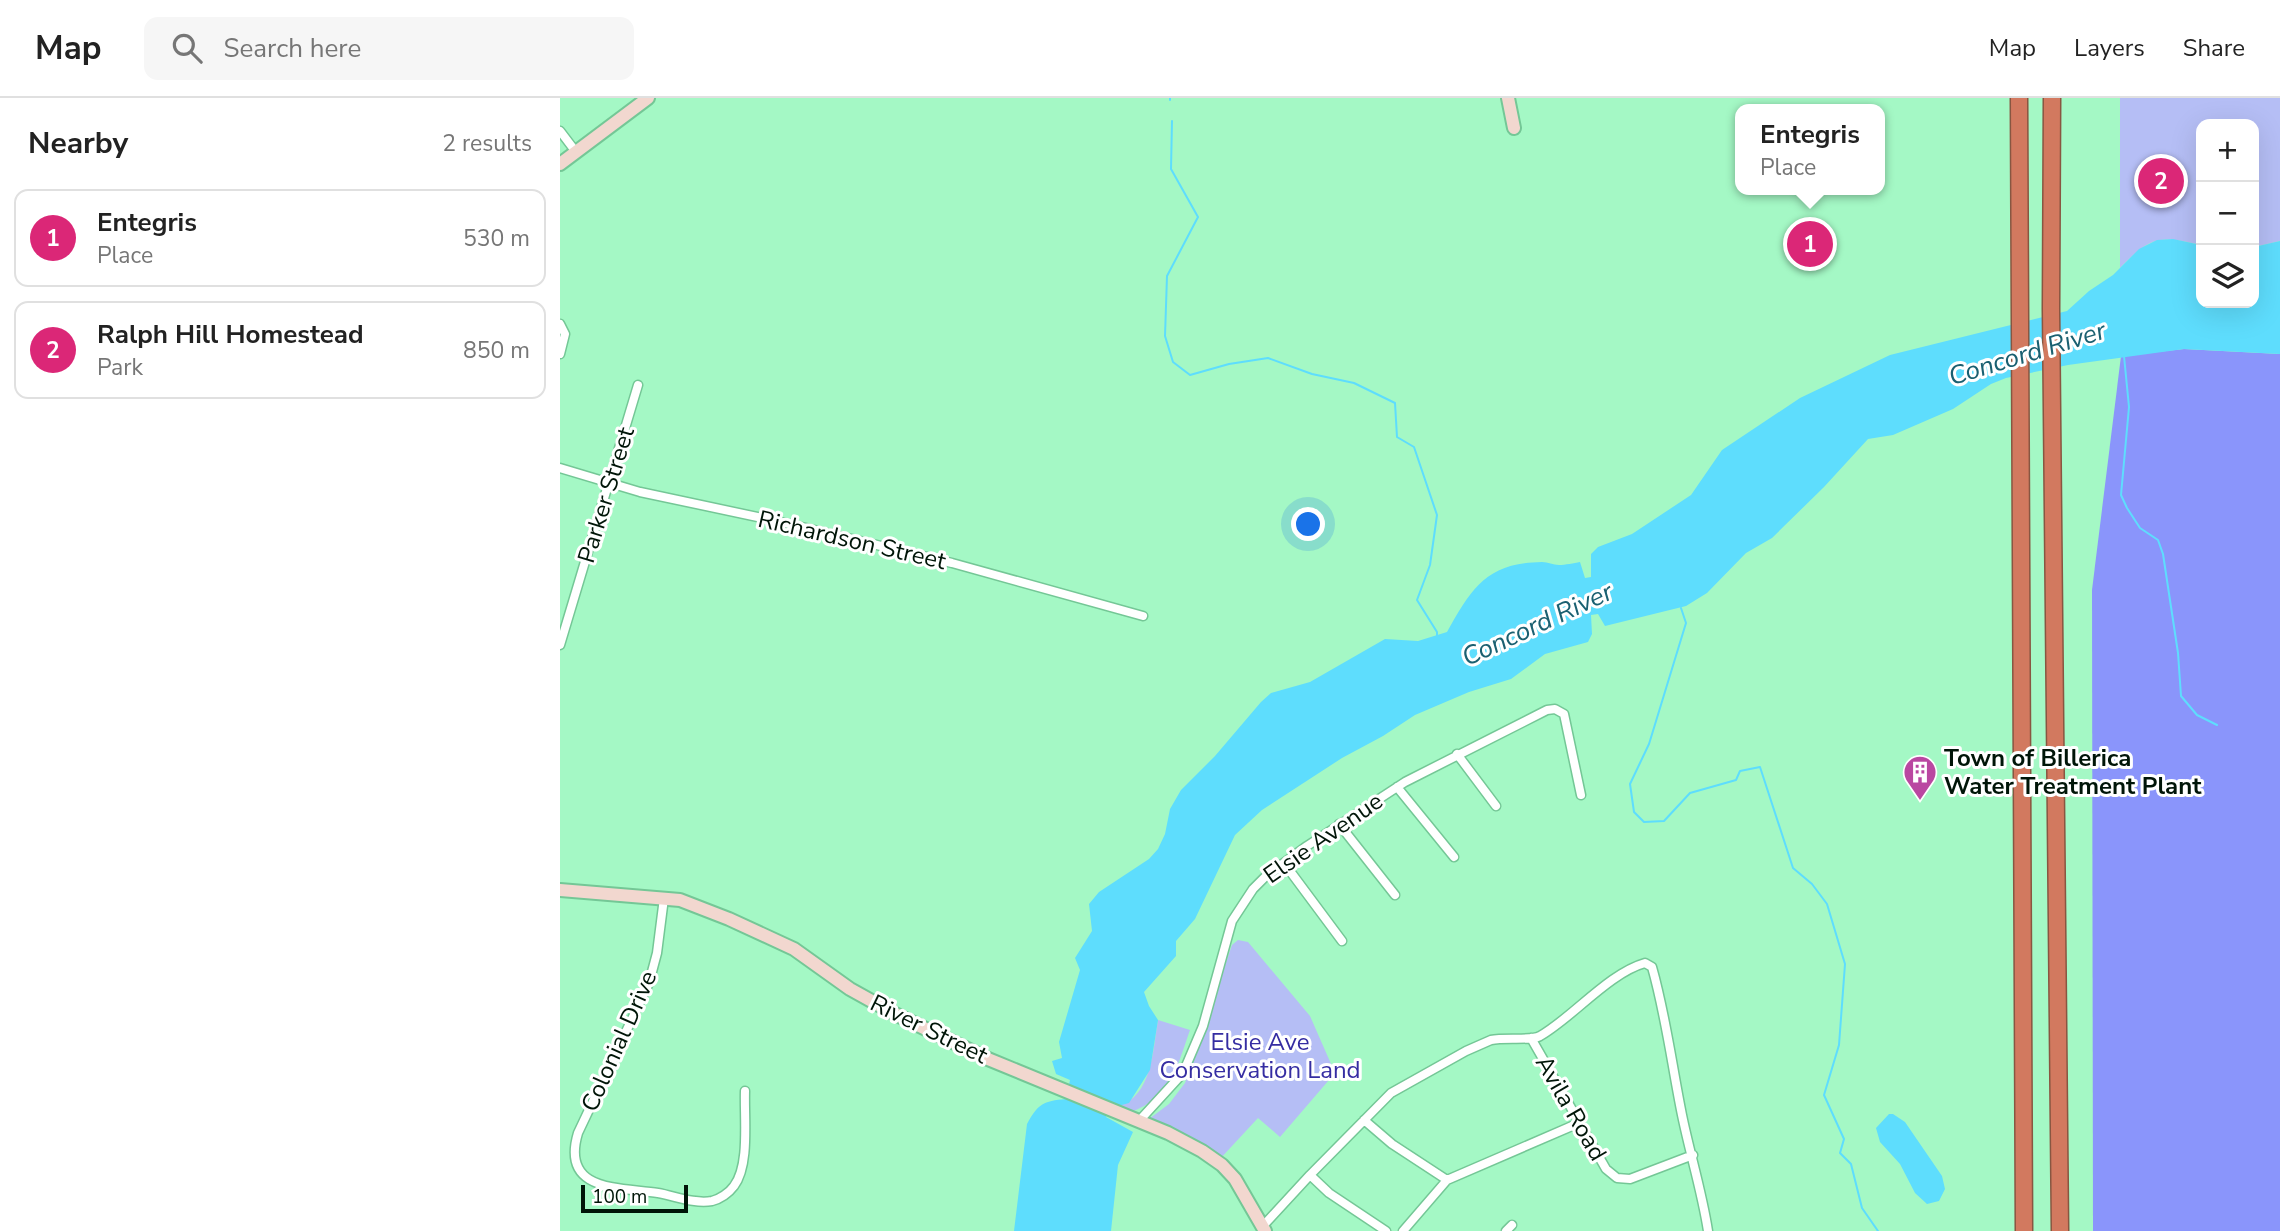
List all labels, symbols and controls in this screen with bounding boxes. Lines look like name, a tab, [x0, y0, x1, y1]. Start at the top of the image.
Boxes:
search box	[144, 17, 634, 80]
text: Map	[35, 26, 102, 71]
icon: search	[168, 29, 206, 67]
text: Search here	[224, 31, 361, 66]
text: Map	[1989, 32, 2036, 64]
text: Layers	[2074, 32, 2145, 64]
text: Share	[2183, 32, 2245, 64]
popup	[1735, 104, 1885, 195]
text: Entegris	[1760, 117, 1860, 152]
map controls	[2196, 119, 2259, 308]
button: +	[2196, 119, 2259, 182]
text: Nearby	[28, 123, 128, 164]
text: 2 results	[442, 128, 532, 159]
text: Place	[1760, 152, 1816, 183]
pin: 2	[2138, 155, 2184, 207]
button: −	[2196, 182, 2259, 245]
text: Entegris	[97, 205, 197, 240]
pin: 1	[1787, 218, 1833, 270]
text: 1	[46, 223, 60, 254]
text: 530 m	[463, 223, 530, 254]
text: Place	[97, 240, 153, 271]
button: layers	[2196, 245, 2259, 308]
water label: Concord River	[1944, 313, 2111, 394]
text: Ralph Hill Homestead	[97, 317, 364, 352]
text: 2	[46, 335, 60, 366]
text: 850 m	[463, 335, 530, 366]
text: Park	[97, 352, 143, 383]
street label: Parker Street	[570, 423, 642, 567]
street label: Richardson Street	[755, 503, 950, 577]
your location	[1291, 507, 1325, 541]
water label: Concord River	[1456, 574, 1619, 675]
place label: Town of Billerica Water Treatment Plant	[1944, 742, 2202, 802]
building icon: Town of Billerica Water Treatment Plant	[1901, 753, 1939, 802]
street label: Elsie Avenue	[1257, 785, 1389, 891]
street label: Colonial Drive	[574, 965, 664, 1117]
street label: River Street	[865, 987, 994, 1071]
park label: Elsie Ave Conservation Land	[1159, 1026, 1361, 1086]
street label: Avila Road	[1528, 1049, 1614, 1167]
scale bar	[581, 1182, 688, 1214]
text: 100 m	[592, 1184, 647, 1210]

